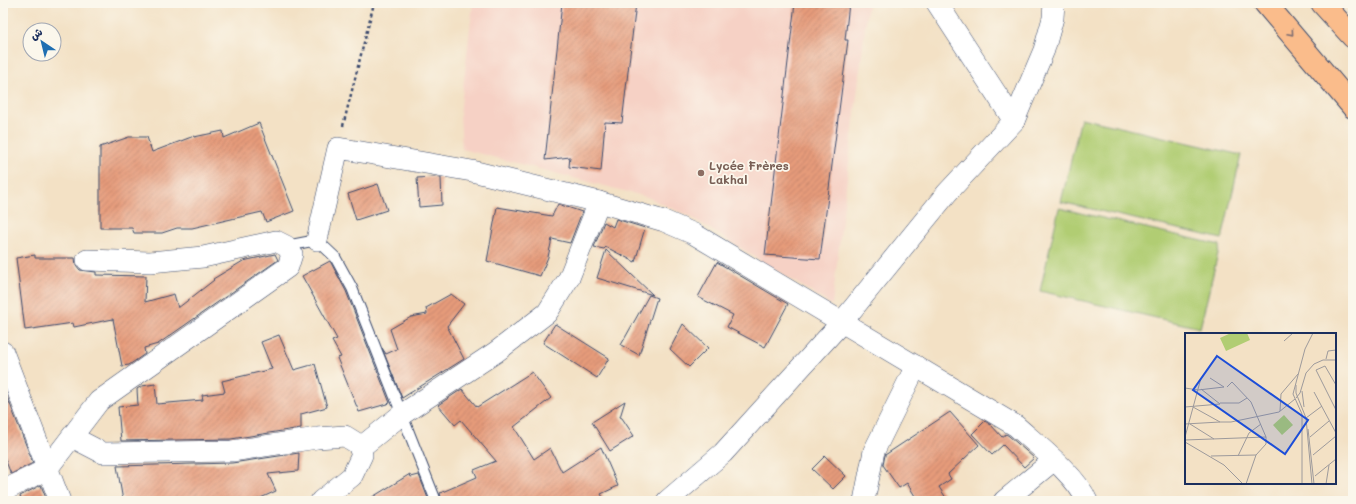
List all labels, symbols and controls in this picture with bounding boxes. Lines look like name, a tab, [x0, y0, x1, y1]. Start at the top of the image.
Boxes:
north arrow	[22, 22, 62, 62]
text: ش	[27, 24, 45, 43]
one-way arrow	[1286, 28, 1293, 35]
place label: Lycée Frères Lakhal	[709, 157, 789, 187]
marker: Lycée Frères Lakhal	[696, 168, 706, 178]
inset map	[1185, 333, 1336, 484]

